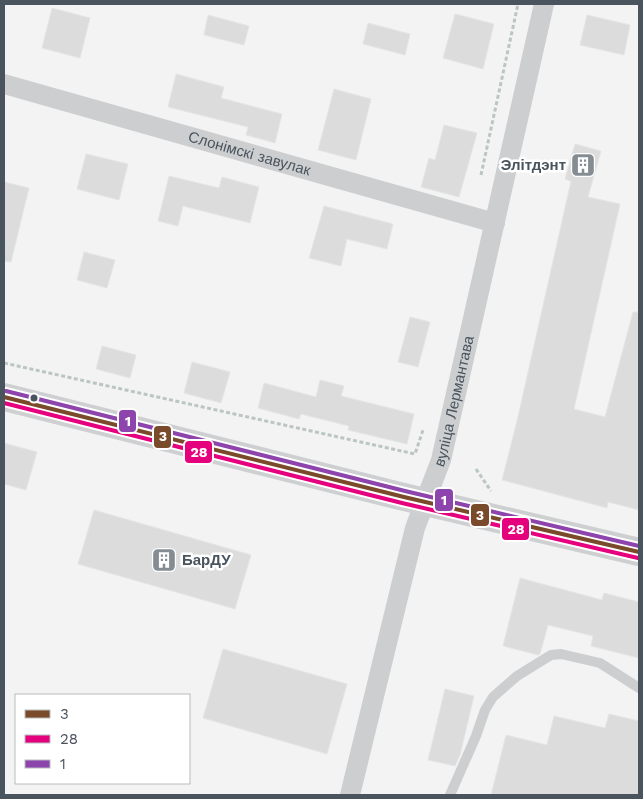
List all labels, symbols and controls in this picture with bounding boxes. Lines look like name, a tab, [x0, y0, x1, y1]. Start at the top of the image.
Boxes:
street label: Слонімскі завулак	[186, 128, 313, 179]
building icon: Элітдэнт	[570, 152, 596, 178]
place label: Элітдэнт	[501, 156, 566, 174]
street label: вуліца Лермантава	[430, 333, 478, 469]
unlabelled marker	[29, 393, 39, 403]
line badge: 1	[118, 409, 137, 433]
text: 1	[125, 413, 131, 429]
line badge: 3	[153, 425, 172, 449]
text: 3	[159, 428, 167, 444]
line badge: 28	[184, 440, 213, 464]
text: 28	[190, 444, 208, 460]
line badge: 1	[434, 488, 454, 512]
text: 1	[441, 492, 447, 508]
line badge: 3	[470, 503, 490, 527]
text: 3	[476, 507, 484, 523]
line badge: 28	[501, 517, 530, 541]
text: 28	[507, 521, 525, 537]
building icon: БарДУ	[151, 547, 177, 573]
place label: БарДУ	[182, 551, 231, 569]
legend	[15, 694, 190, 784]
text: 3	[60, 705, 69, 723]
text: 28	[60, 730, 78, 748]
text: 1	[60, 755, 66, 773]

